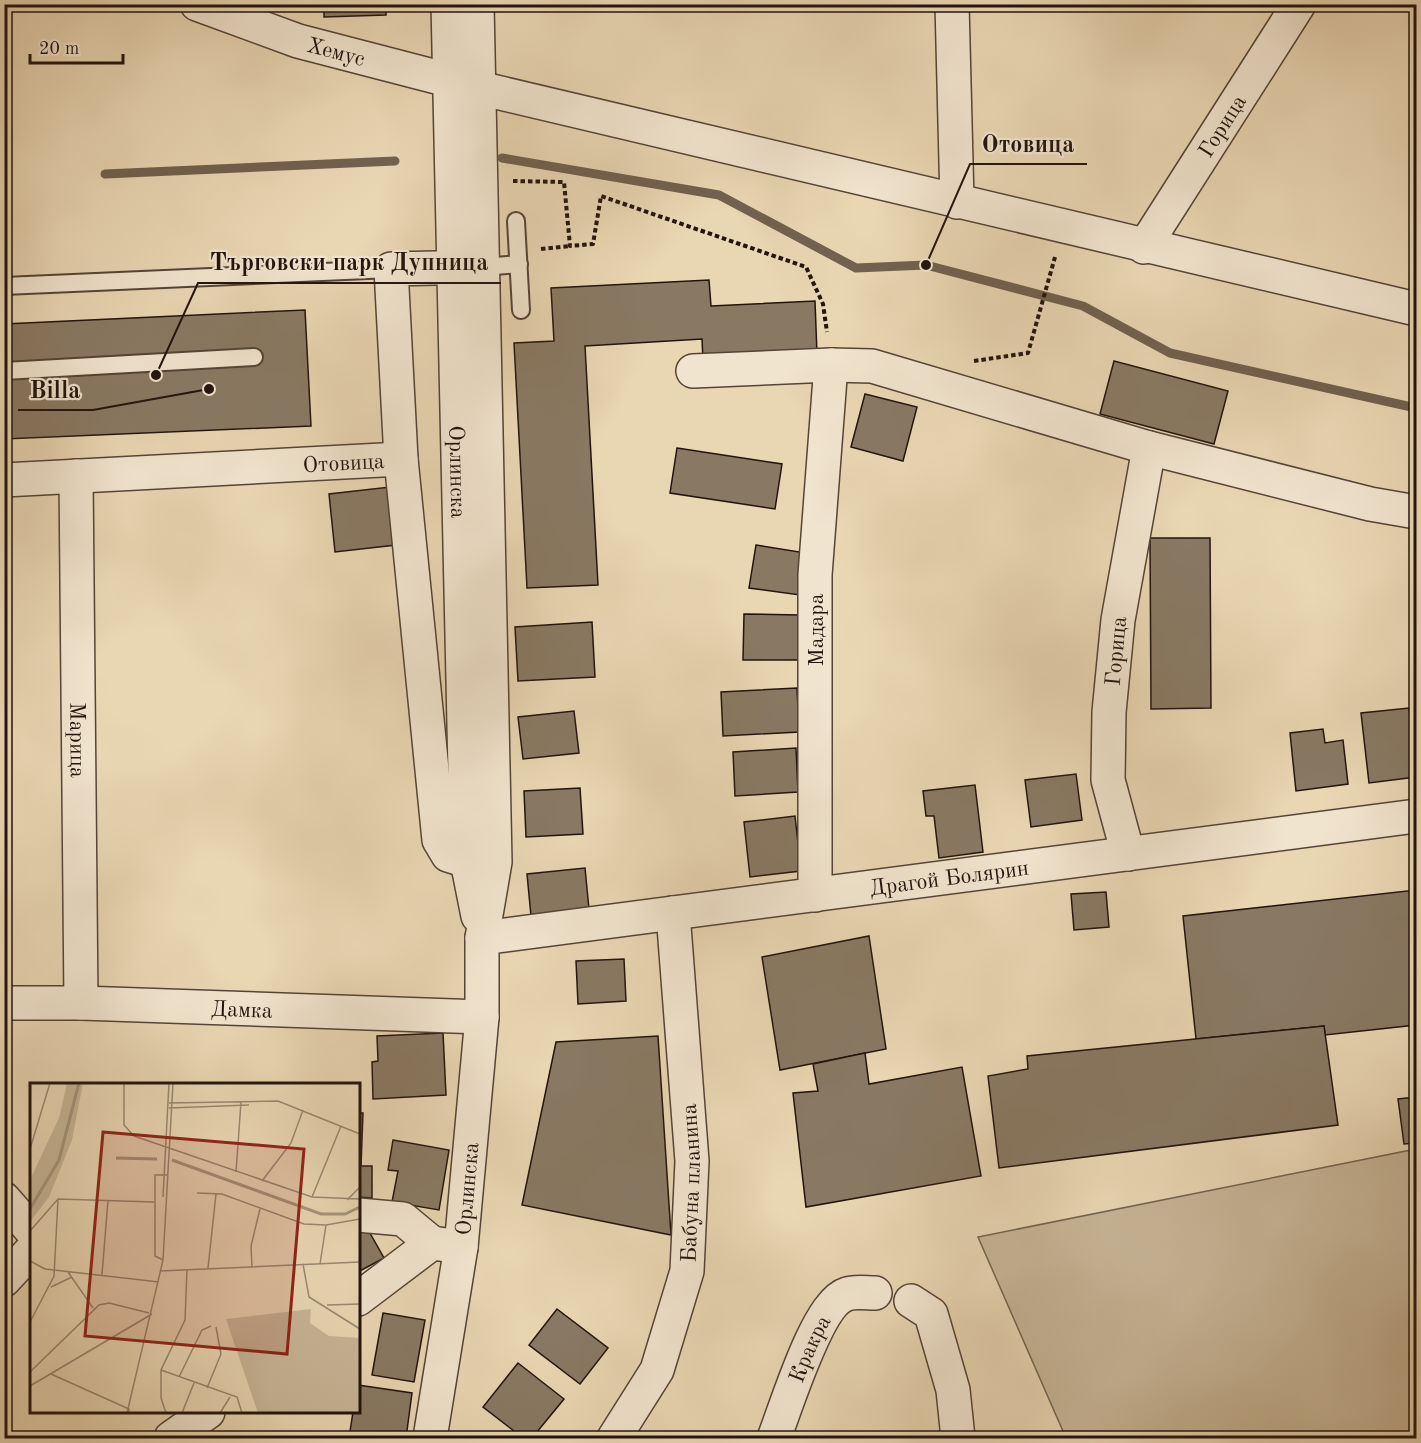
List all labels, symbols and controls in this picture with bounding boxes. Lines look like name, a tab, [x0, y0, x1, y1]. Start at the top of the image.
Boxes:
scale bar	[30, 27, 123, 65]
street label: Хемус	[304, 35, 367, 71]
text: 20 m	[39, 40, 79, 58]
street label: Горица	[1195, 91, 1251, 162]
callout: Отовица	[970, 122, 1087, 164]
text: Отовица	[982, 134, 1074, 158]
callout: Търговски парк Дупница	[198, 241, 501, 283]
text: Търговски парк Дупница	[210, 252, 488, 276]
callout: Billa	[18, 368, 93, 410]
text: Billa	[29, 380, 81, 404]
street label: Орлинска	[444, 425, 468, 519]
street label: Отовица	[302, 451, 385, 477]
street label: Мадара	[806, 593, 828, 667]
street label: Горица	[1103, 615, 1131, 687]
street label: Марица	[65, 702, 88, 778]
street label: Драгой Болярин	[868, 858, 1030, 900]
street label: Дамка	[211, 999, 273, 1023]
inset map	[30, 1083, 360, 1413]
street label: Бабуна планина	[678, 1103, 705, 1263]
street label: Орлинска	[453, 1141, 484, 1236]
street label: Кракра	[786, 1312, 836, 1386]

